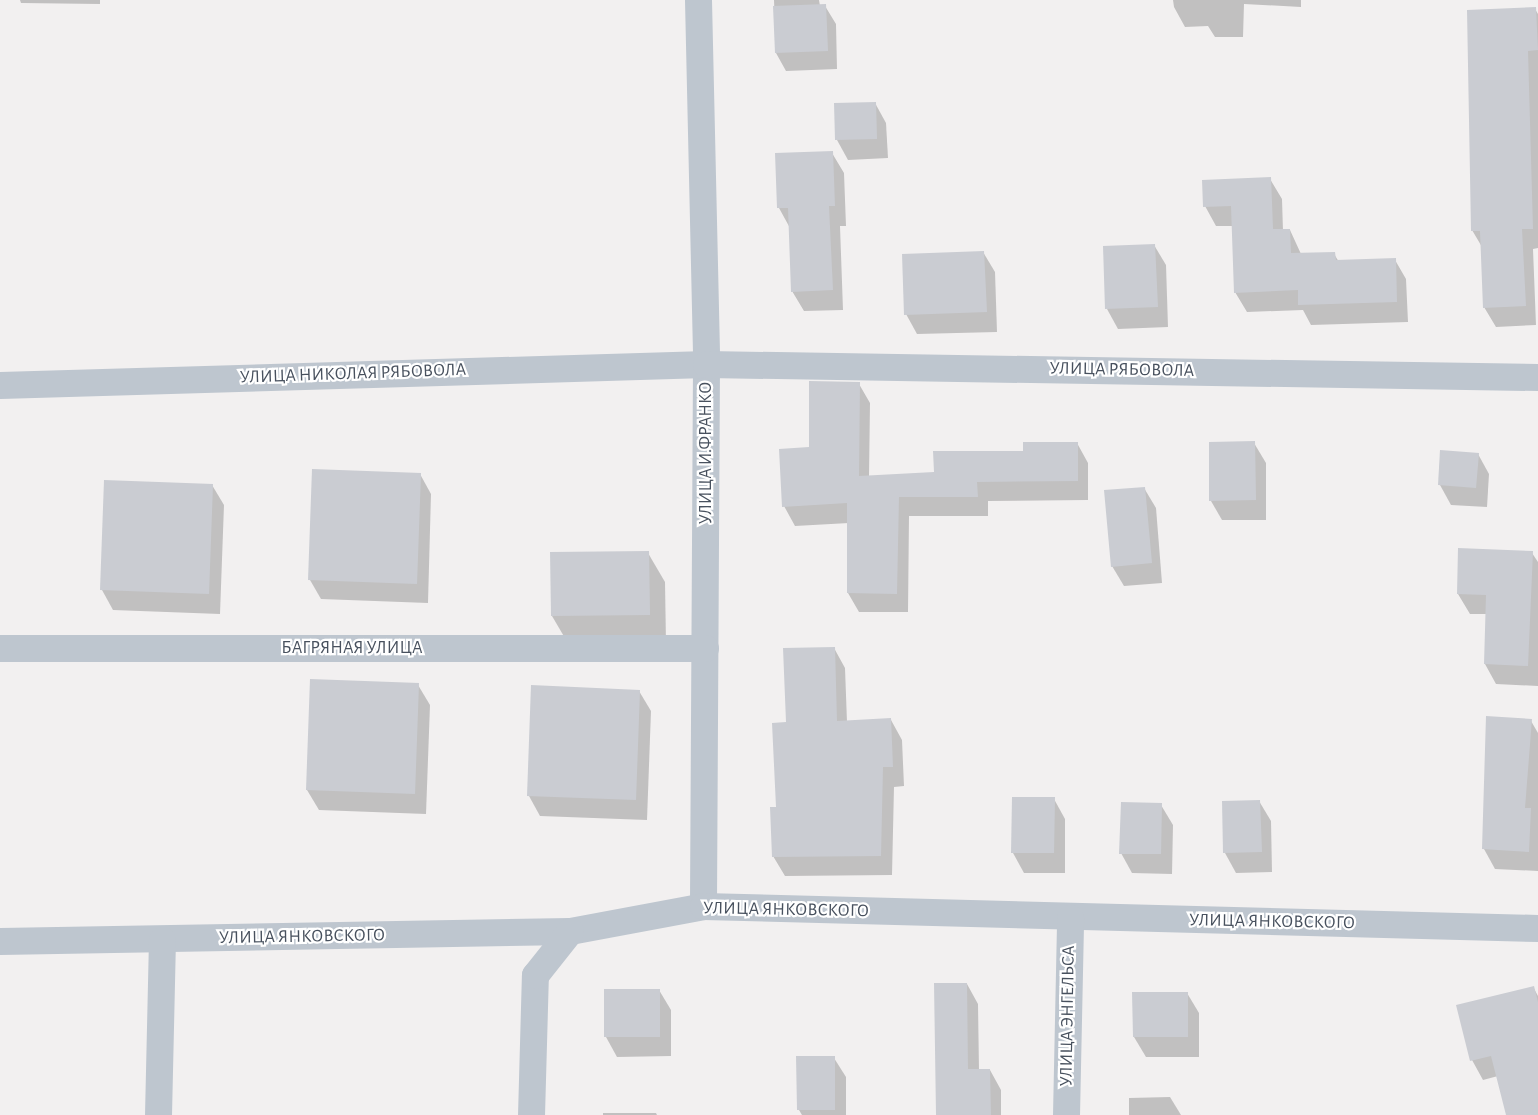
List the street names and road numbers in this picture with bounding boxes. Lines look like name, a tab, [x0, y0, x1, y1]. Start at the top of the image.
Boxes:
street label: УЛИЦА РЯБОВОЛА	[1050, 358, 1194, 382]
street label: УЛИЦА НИКОЛАЯ РЯБОВОЛА	[240, 359, 466, 389]
street label: УЛИЦА И.ФРАНКО	[695, 382, 717, 524]
street label: БАГРЯНАЯ УЛИЦА	[281, 637, 423, 659]
street label: УЛИЦА ЯНКОВСКОГО	[703, 898, 869, 922]
street label: УЛИЦА ЯНКОВСКОГО	[1189, 910, 1355, 934]
street label: УЛИЦА ЯНКОВСКОГО	[219, 925, 385, 949]
street label: УЛИЦА ЭНГЕЛЬСА	[1056, 945, 1080, 1087]

